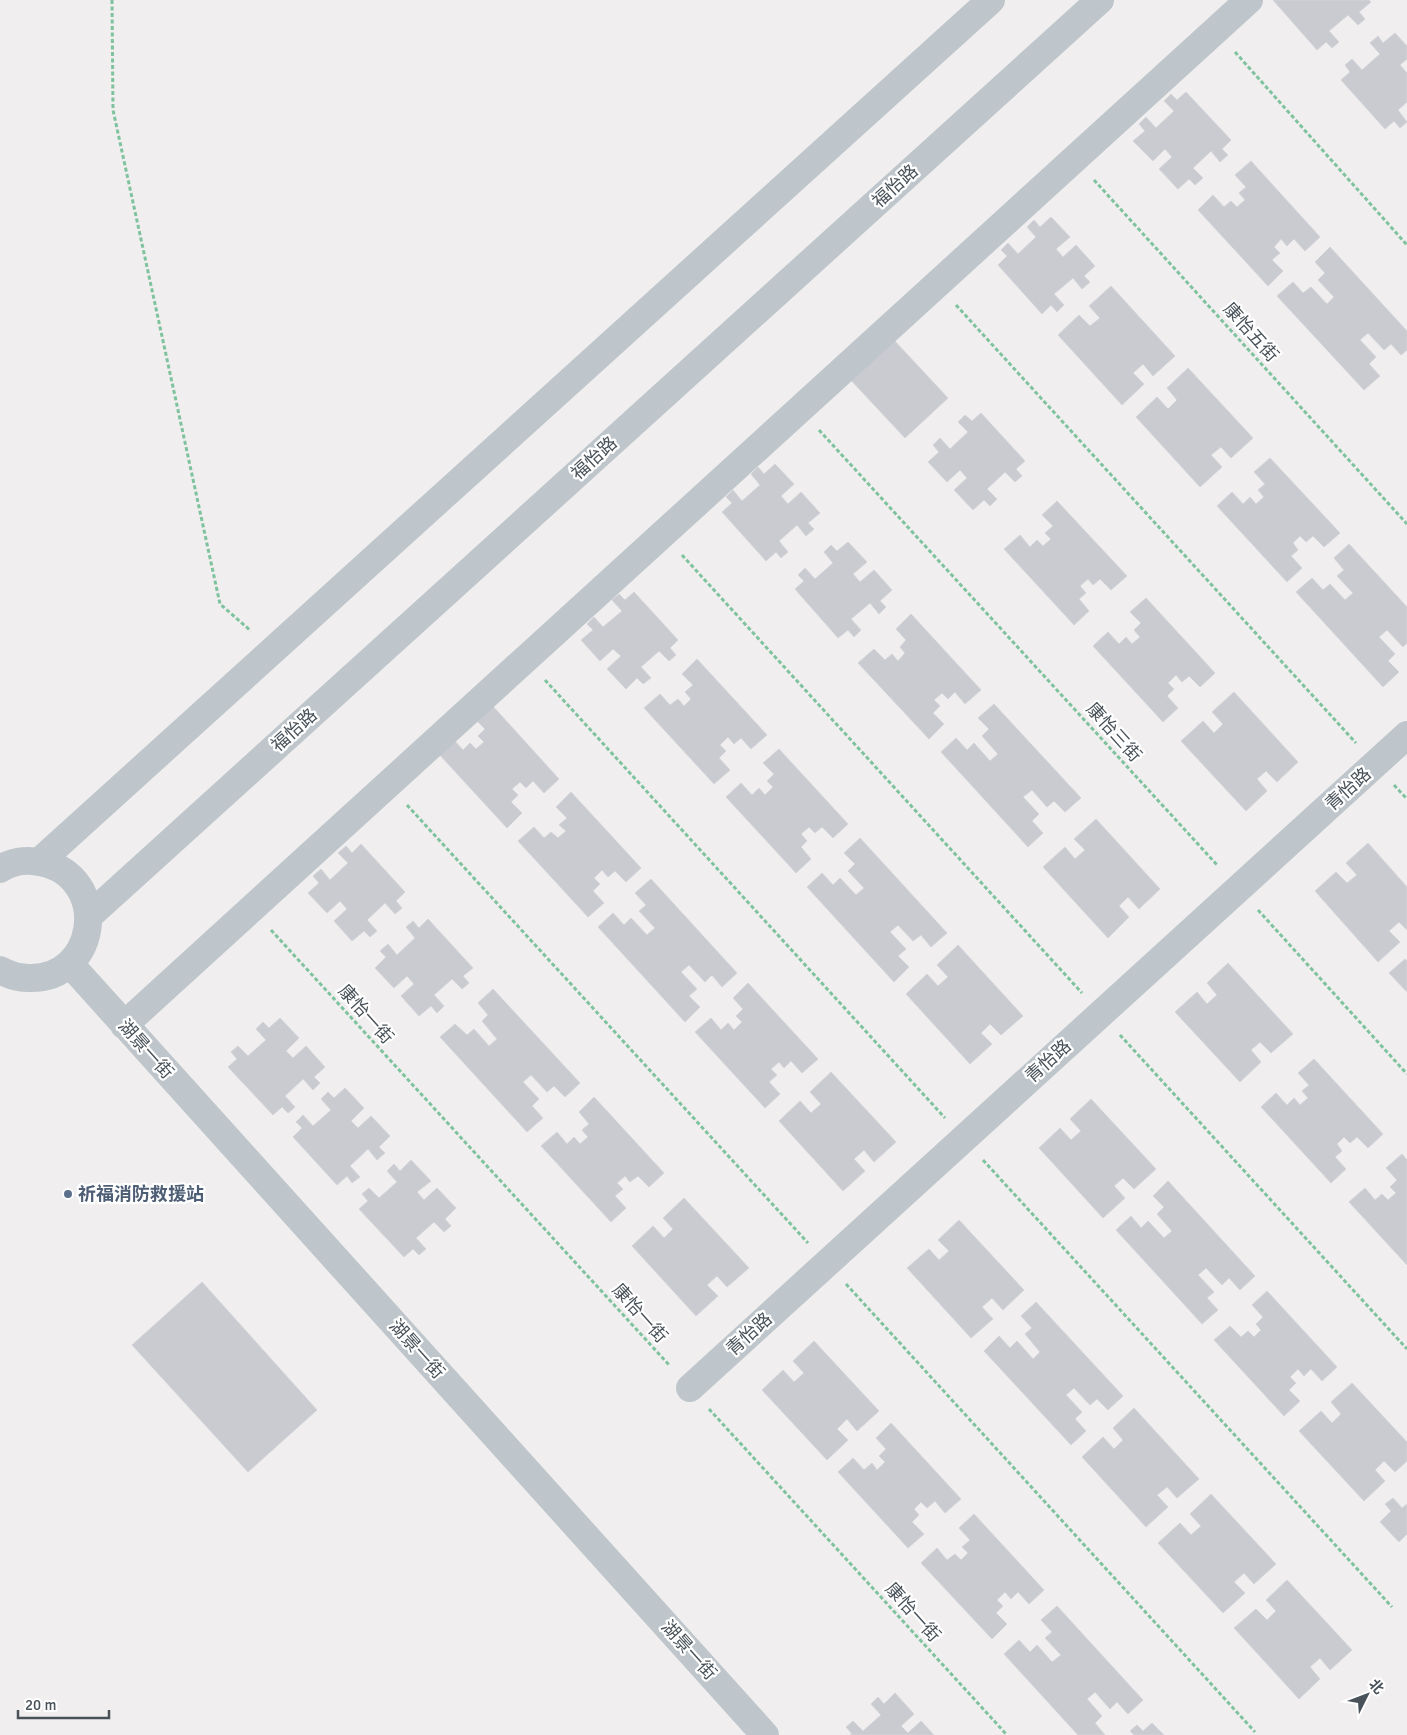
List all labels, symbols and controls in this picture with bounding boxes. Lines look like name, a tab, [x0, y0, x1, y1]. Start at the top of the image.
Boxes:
street label: 福怡路	[868, 160, 922, 212]
street label: 康怡五街	[1219, 298, 1283, 366]
street label: 福怡路	[567, 432, 621, 484]
street label: 康怡三街	[1082, 698, 1146, 766]
street label: 福怡路	[267, 704, 321, 756]
street label: 青怡路	[1321, 763, 1375, 815]
street label: 康怡一街	[334, 980, 398, 1048]
street label: 湖景一街	[114, 1015, 178, 1083]
street label: 青怡路	[1021, 1035, 1075, 1087]
place label: 祈福消防救援站	[78, 1183, 204, 1205]
marker: 祈福消防救援站	[62, 1188, 74, 1200]
street label: 康怡一街	[608, 1279, 672, 1347]
street label: 青怡路	[722, 1308, 776, 1360]
street label: 湖景一街	[385, 1315, 449, 1383]
street label: 康怡一街	[881, 1578, 945, 1646]
street label: 湖景一街	[657, 1616, 721, 1684]
north arrow	[1342, 1670, 1392, 1720]
text: 北	[1365, 1676, 1387, 1698]
scale bar	[18, 1688, 109, 1720]
text: 20 m	[25, 1696, 56, 1714]

